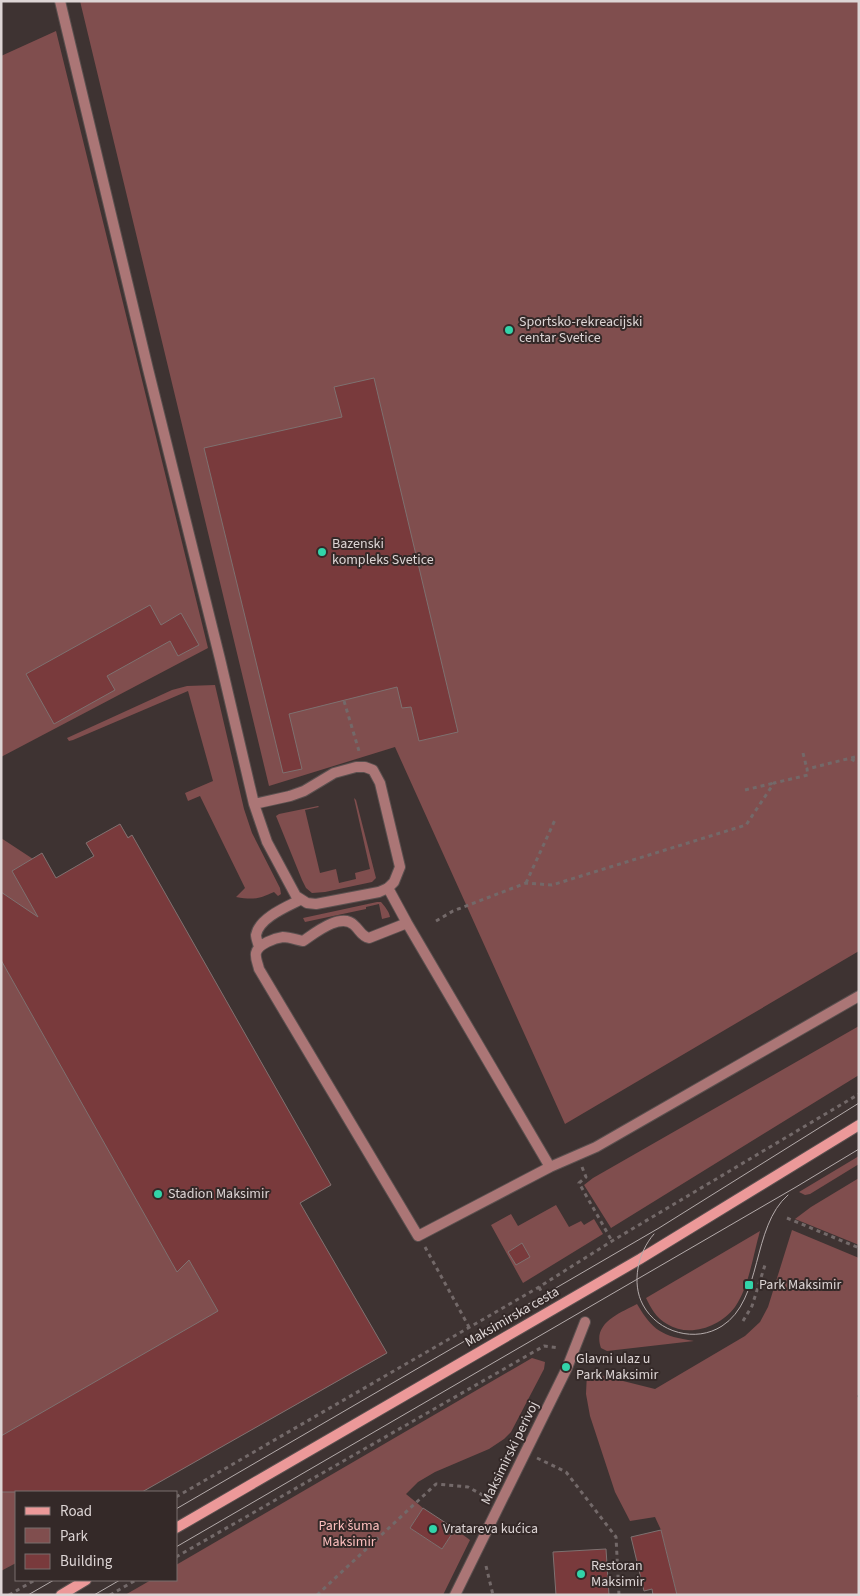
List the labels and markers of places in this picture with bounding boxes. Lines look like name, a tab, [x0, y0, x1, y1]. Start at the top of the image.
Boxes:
place label: Sportsko-rekreacijski centar Svetice	[519, 312, 643, 348]
marker: Sportsko-rekreacijski centar Svetice	[503, 324, 515, 336]
place label: Bazenski kompleks Svetice	[332, 534, 434, 570]
marker: Bazenski kompleks Svetice	[316, 546, 328, 558]
place label: Stadion Maksimir	[168, 1184, 269, 1204]
marker: Stadion Maksimir	[152, 1188, 164, 1200]
place label: Park Maksimir	[759, 1275, 841, 1295]
marker: Park Maksimir	[743, 1279, 755, 1291]
place label: Glavni ulaz u Park Maksimir	[576, 1349, 658, 1385]
marker: Glavni ulaz u Park Maksimir	[560, 1361, 572, 1373]
place label: Vratareva kućica	[443, 1519, 538, 1539]
marker: Vratareva kućica	[427, 1523, 439, 1535]
place label: Restoran Maksimir	[591, 1556, 645, 1592]
marker: Restoran Maksimir	[575, 1568, 587, 1580]

